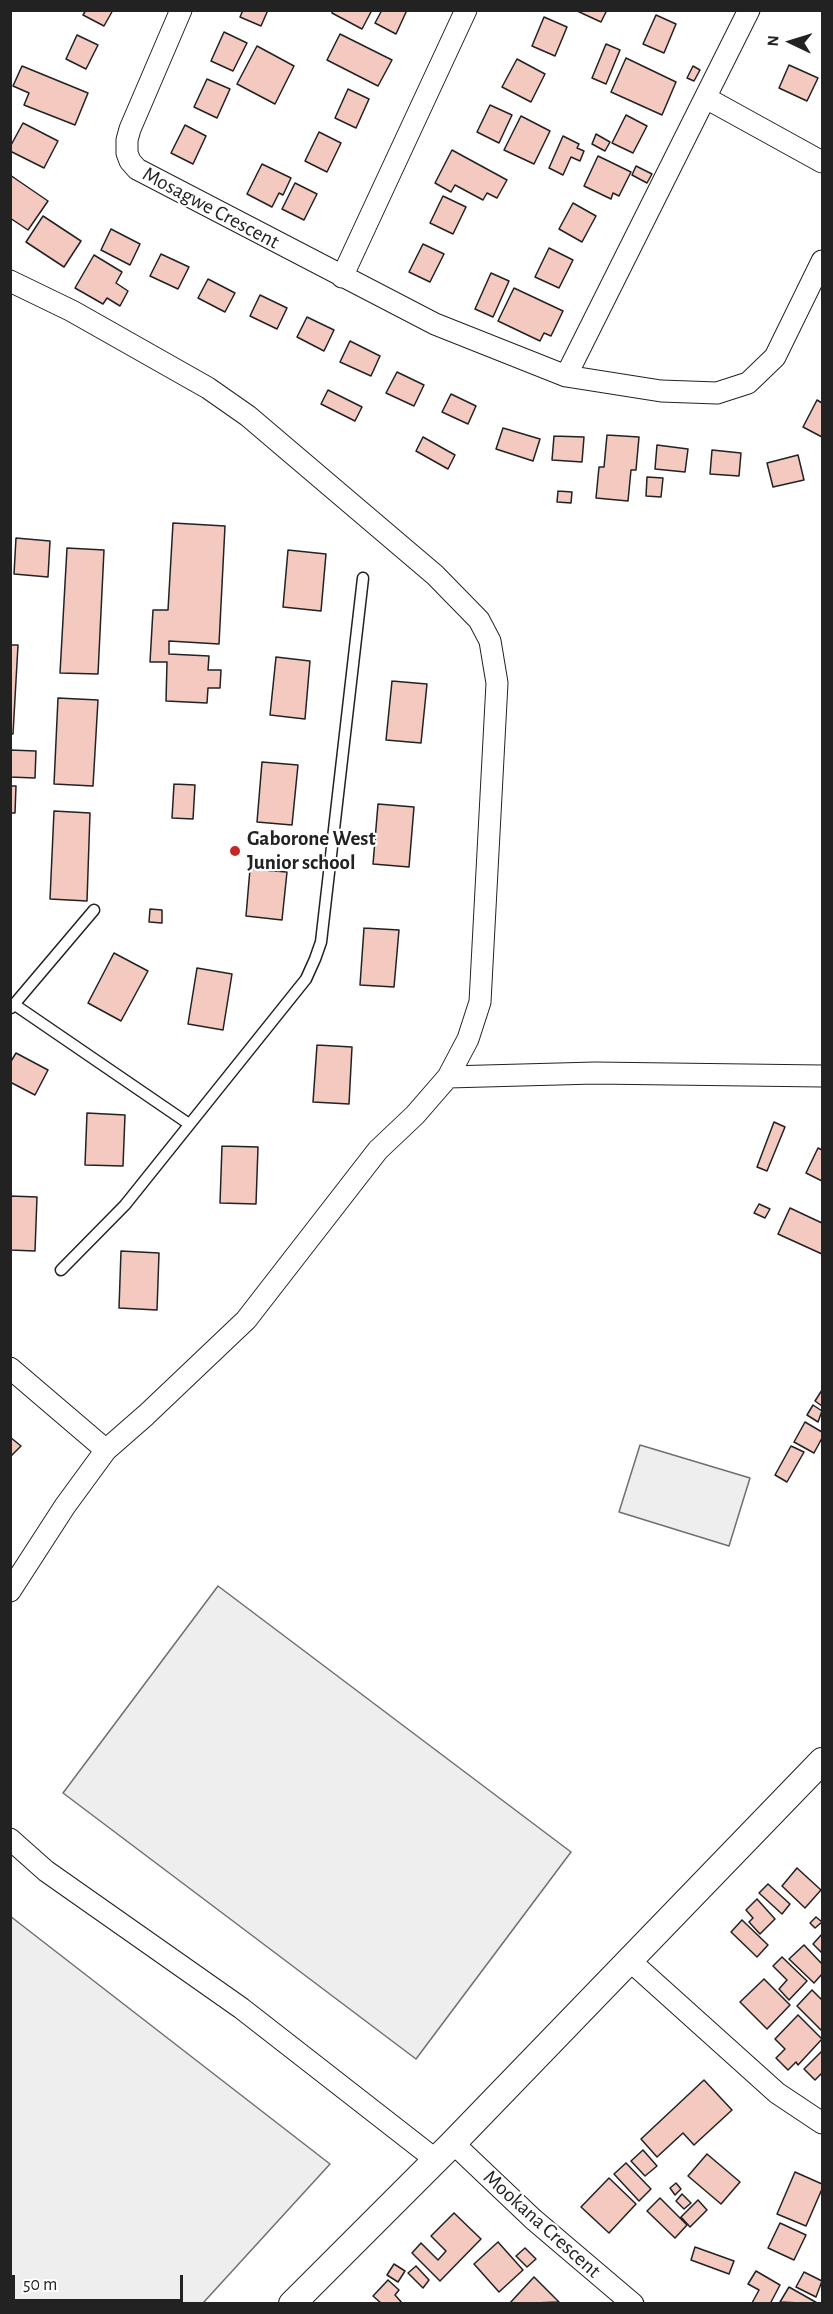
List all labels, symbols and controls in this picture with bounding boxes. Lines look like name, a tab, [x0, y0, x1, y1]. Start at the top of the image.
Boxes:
north arrow	[761, 12, 821, 72]
text: N	[765, 35, 781, 47]
street label: Mosagwe Crescent	[138, 161, 284, 255]
place label: Gaborone West Junior school	[247, 826, 375, 876]
marker: Gaborone West Junior school	[228, 844, 242, 858]
street label: Mookana Crescent	[478, 2165, 606, 2283]
scale bar	[15, 2263, 186, 2301]
text: 50 m	[23, 2276, 57, 2294]

